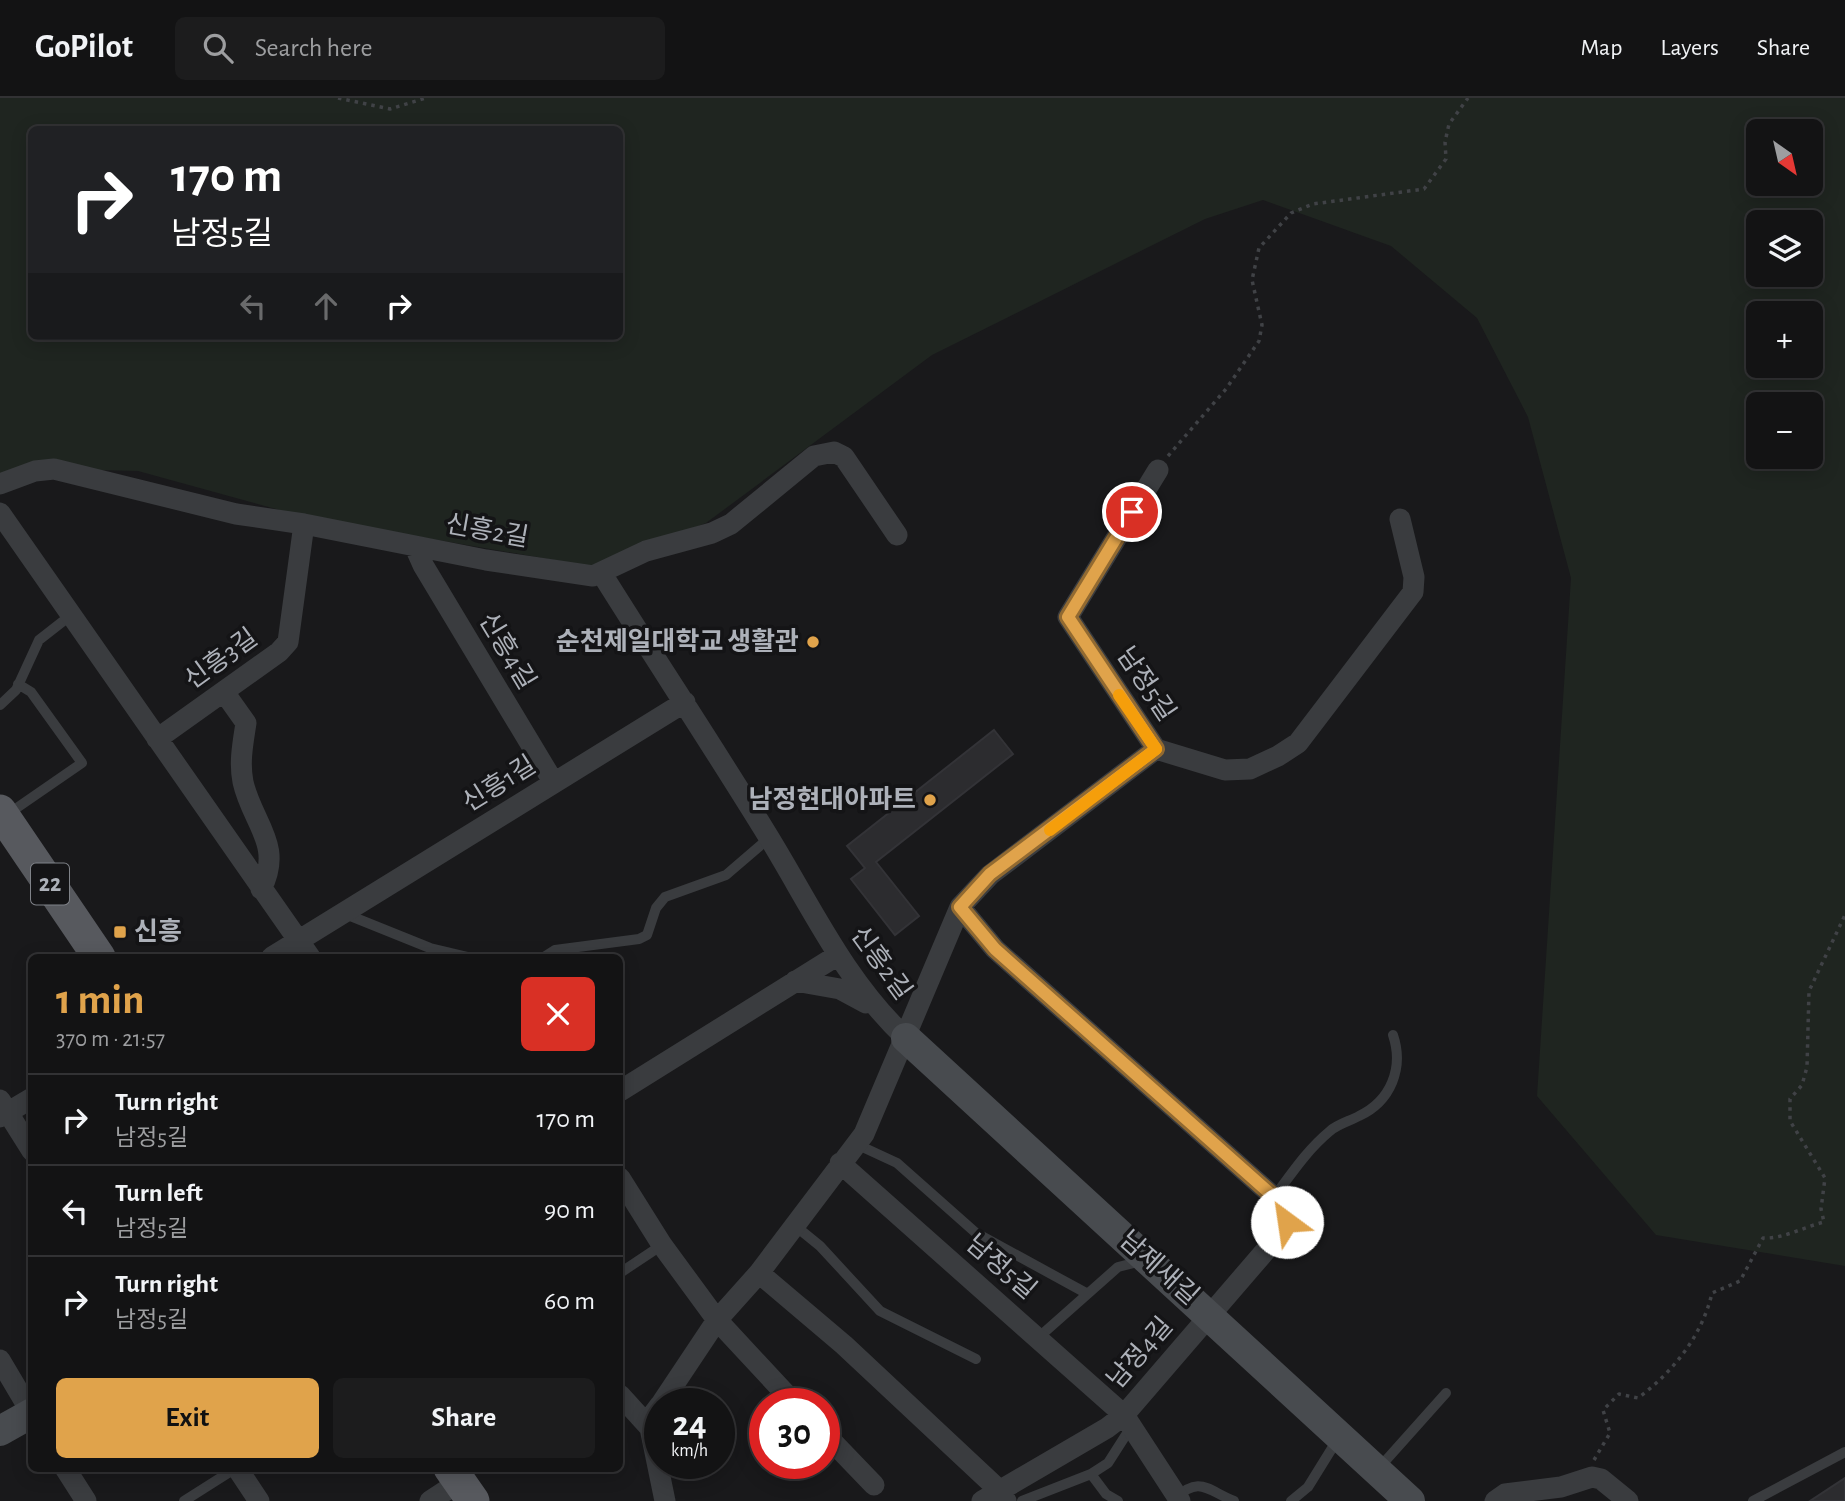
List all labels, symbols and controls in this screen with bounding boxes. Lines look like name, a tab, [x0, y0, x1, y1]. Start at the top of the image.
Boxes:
search box	[175, 17, 665, 80]
icon: search	[199, 29, 237, 67]
text: GoPilot	[35, 31, 133, 64]
text: Search here	[255, 35, 372, 61]
text: Map	[1580, 36, 1622, 60]
text: Layers	[1660, 36, 1719, 60]
text: Share	[1757, 36, 1810, 60]
north arrow	[1746, 119, 1824, 196]
map controls	[1746, 119, 1823, 469]
text: 170 m	[171, 152, 282, 201]
icon: right	[56, 154, 147, 245]
button: layers	[1746, 210, 1823, 287]
text: 남정5길	[171, 218, 273, 250]
icon: left	[234, 287, 272, 325]
icon: ahead	[307, 287, 345, 325]
icon: right	[380, 287, 418, 325]
button: +	[1746, 301, 1823, 378]
button: −	[1746, 392, 1823, 469]
pin	[1102, 482, 1162, 542]
icon: arrive	[1113, 493, 1151, 531]
street label: 신흥2길	[444, 510, 531, 551]
street label: 신흥4길	[474, 608, 541, 694]
street label: 신흥3길	[179, 623, 262, 694]
place label: 순천제일대학교 생활관	[556, 627, 799, 655]
marker: 순천제일대학교 생활관	[805, 634, 821, 650]
street label: 남정5길	[1112, 642, 1181, 726]
street label: 신흥1길	[457, 751, 540, 816]
place label: 남정현대아파트	[749, 786, 916, 813]
marker: 남정현대아파트	[922, 792, 938, 808]
road number: 22	[31, 864, 69, 904]
place label: 신흥	[134, 918, 182, 945]
street label: 신흥2길	[846, 921, 917, 1004]
marker: 신흥	[112, 924, 128, 940]
button: close	[521, 977, 595, 1051]
text: 1 min	[56, 979, 145, 1021]
text: 370 m · 21:57	[56, 1028, 165, 1051]
text: Turn right	[115, 1089, 218, 1115]
icon: right	[56, 1101, 94, 1139]
text: 170 m	[536, 1106, 595, 1132]
text: 남정5길	[115, 1127, 188, 1150]
text: Turn left	[115, 1180, 203, 1206]
position arrow	[1250, 1185, 1324, 1259]
icon: left	[56, 1192, 94, 1230]
text: 90 m	[544, 1197, 595, 1223]
text: 남정5길	[115, 1218, 188, 1241]
street label: 남제새길	[1115, 1226, 1204, 1310]
street label: 남정5길	[961, 1229, 1041, 1304]
text: Turn right	[115, 1271, 218, 1297]
icon: right	[56, 1283, 94, 1321]
text: 60 m	[544, 1288, 595, 1314]
text: 남정5길	[115, 1309, 188, 1332]
street label: 남정4길	[1102, 1312, 1177, 1393]
button: Exit	[56, 1378, 319, 1458]
button: Share	[333, 1378, 595, 1458]
speed limit sign: 30	[749, 1388, 840, 1479]
text: 24	[672, 1407, 707, 1442]
text: km/h	[671, 1442, 708, 1460]

